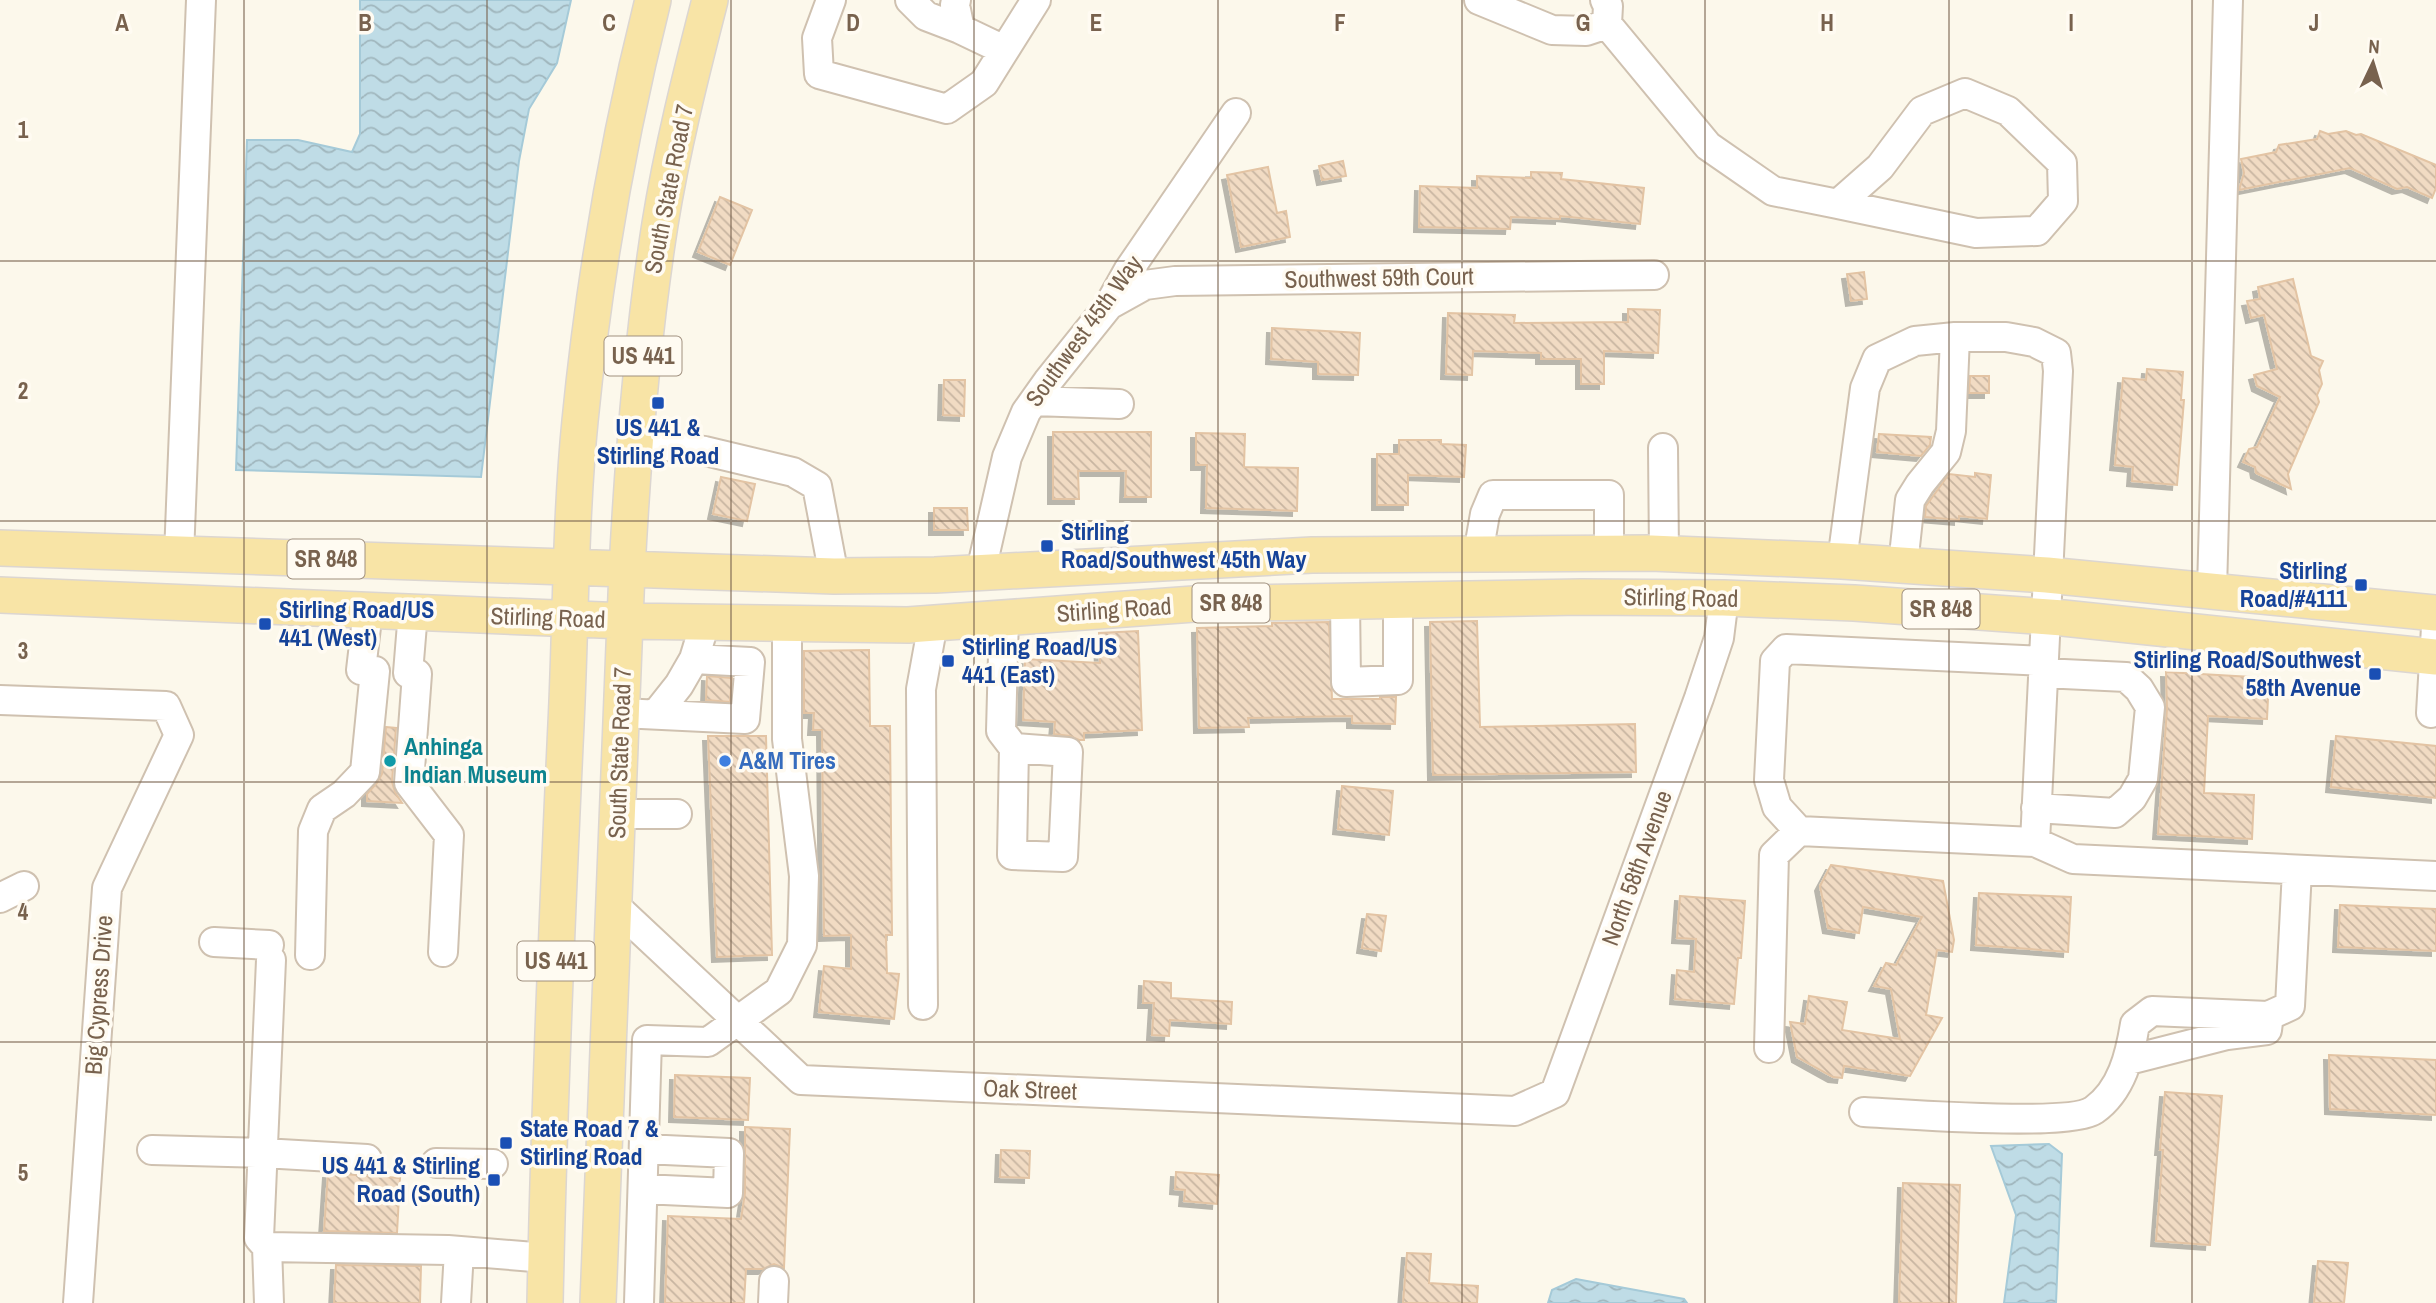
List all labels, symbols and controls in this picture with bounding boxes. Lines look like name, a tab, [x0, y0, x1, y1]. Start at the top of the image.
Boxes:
text: A	[115, 7, 129, 38]
text: B	[358, 7, 372, 38]
text: C	[602, 7, 616, 38]
text: D	[846, 7, 860, 38]
text: E	[1090, 7, 1102, 38]
text: F	[1334, 7, 1346, 38]
text: G	[1576, 7, 1590, 38]
text: H	[1820, 7, 1834, 38]
text: I	[2068, 7, 2074, 38]
text: J	[2309, 7, 2319, 38]
north arrow	[2338, 28, 2408, 98]
text: N	[2368, 33, 2381, 59]
street label: South State Road 7	[636, 101, 700, 276]
text: 1	[18, 114, 29, 145]
street label: Southwest 45th Way	[1017, 248, 1149, 413]
street label: Southwest 59th Court	[1284, 259, 1474, 295]
road number: US 441	[604, 336, 682, 376]
text: 2	[18, 375, 28, 406]
marker: US 441 & Stirling Road	[650, 395, 666, 411]
place label: US 441 & Stirling Road	[597, 411, 719, 471]
place label: Stirling Road/Southwest 45th Way	[1061, 515, 1306, 575]
marker: Stirling Road/Southwest 45th Way	[1039, 538, 1055, 554]
road number: SR 848	[288, 540, 364, 579]
place label: Stirling Road/#4111	[2240, 554, 2347, 614]
marker: Stirling Road/#4111	[2353, 577, 2369, 593]
street label: Stirling Road	[1623, 580, 1739, 614]
road number: SR 848	[1192, 583, 1270, 622]
street label: Stirling Road	[1056, 589, 1172, 629]
road number: SR 848	[1902, 590, 1980, 628]
place label: Stirling Road/US 441 (West)	[279, 593, 434, 653]
street label: Stirling Road	[490, 599, 606, 635]
marker: Stirling Road/US 441 (West)	[257, 616, 273, 632]
place label: Stirling Road/US 441 (East)	[962, 630, 1117, 690]
text: 3	[18, 635, 28, 666]
place label: Stirling Road/Southwest 58th Avenue	[2134, 643, 2361, 703]
marker: Stirling Road/US 441 (East)	[940, 653, 956, 669]
marker: Stirling Road/Southwest 58th Avenue	[2367, 666, 2383, 682]
street label: South State Road 7	[600, 667, 638, 839]
place label: Anhinga Indian Museum	[404, 730, 547, 790]
place label: A&M Tires	[739, 744, 836, 776]
marker: Anhinga Indian Museum	[382, 753, 398, 769]
marker: A&M Tires	[717, 753, 733, 769]
street label: North 58th Avenue	[1593, 786, 1679, 950]
text: 4	[18, 896, 29, 927]
street label: Big Cypress Drive	[76, 914, 120, 1076]
road number: US 441	[518, 942, 594, 980]
street label: Oak Street	[982, 1071, 1078, 1107]
place label: State Road 7 & Stirling Road	[520, 1112, 659, 1172]
marker: State Road 7 & Stirling Road	[498, 1135, 514, 1151]
place label: US 441 & Stirling Road (South)	[321, 1149, 480, 1209]
text: 5	[18, 1157, 28, 1188]
marker: US 441 & Stirling Road (South)	[486, 1172, 502, 1188]

